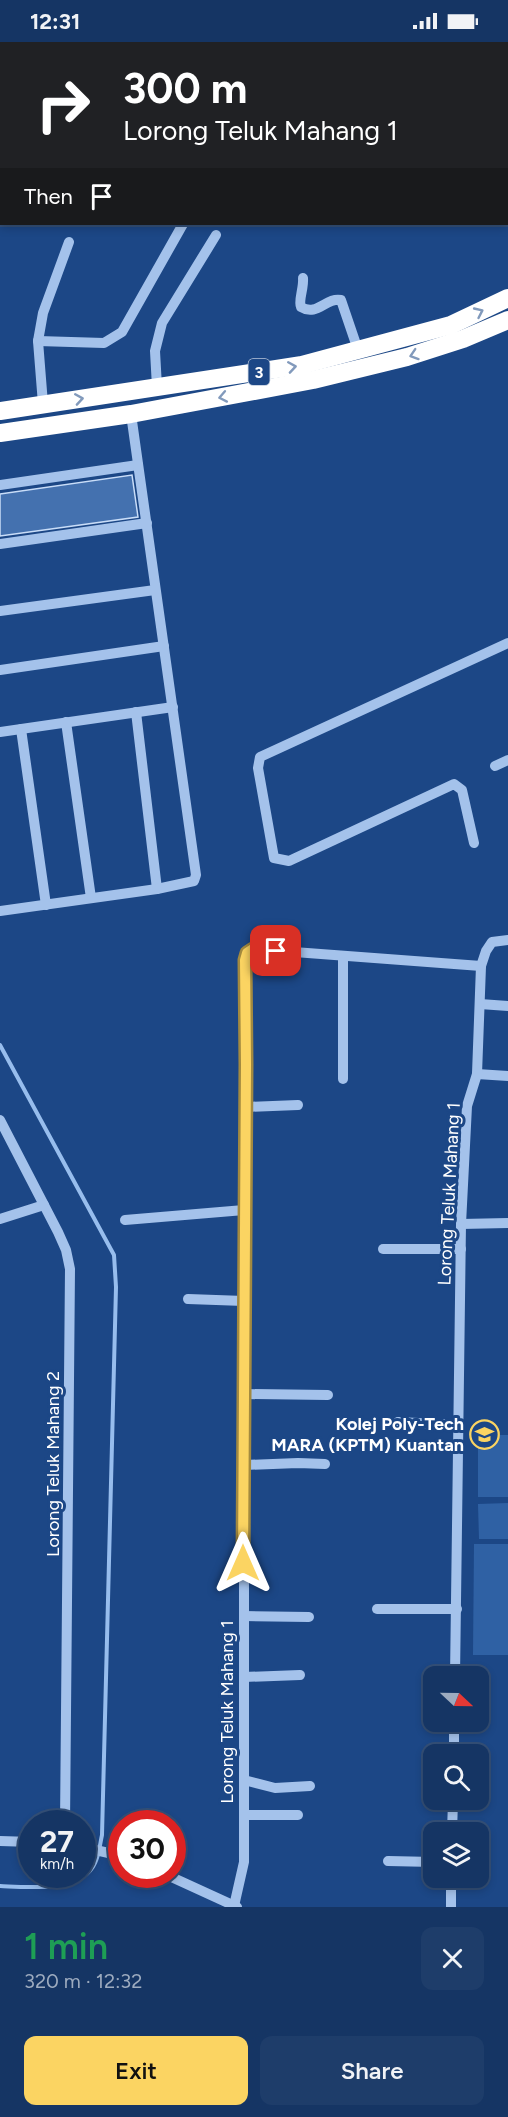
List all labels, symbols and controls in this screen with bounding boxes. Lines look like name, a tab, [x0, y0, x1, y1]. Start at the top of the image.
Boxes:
text: 12:31	[30, 8, 80, 35]
text: 300 m	[123, 63, 247, 114]
icon: right	[24, 66, 102, 144]
text: Lorong Teluk Mahang 1	[123, 114, 398, 147]
icon: arrive	[85, 180, 118, 213]
text: Then	[24, 183, 73, 210]
one-way arrow	[472, 307, 483, 319]
one-way arrow	[409, 348, 420, 360]
road number: 3	[248, 359, 270, 385]
one-way arrow	[288, 361, 297, 373]
one-way arrow	[219, 390, 229, 403]
one-way arrow	[73, 393, 83, 406]
pin	[250, 925, 301, 976]
icon: arrive	[259, 934, 292, 967]
street label: Lorong Teluk Mahang 1	[433, 1102, 465, 1286]
street label: Lorong Teluk Mahang 2	[42, 1371, 64, 1557]
place label: Kolej Poly-Tech MARA (KPTM) Kuantan	[271, 1413, 464, 1456]
school or university icon: Kolej Poly-Tech MARA (KPTM) Kuantan	[469, 1418, 501, 1450]
position arrow	[211, 1531, 275, 1595]
street label: Lorong Teluk Mahang 1	[216, 1620, 238, 1804]
north arrow	[423, 1666, 489, 1732]
map controls	[423, 1666, 489, 1888]
button: search	[423, 1744, 489, 1810]
speed limit sign: 30	[108, 1810, 186, 1888]
button: layers	[423, 1822, 489, 1888]
text: 27	[40, 1823, 74, 1860]
text: km/h	[40, 1855, 74, 1873]
text: 1 min	[24, 1925, 108, 1968]
button: close	[421, 1927, 484, 1990]
text: 320 m · 12:32	[24, 1969, 142, 1993]
button: Exit	[24, 2036, 248, 2105]
button: Share	[260, 2036, 484, 2105]

